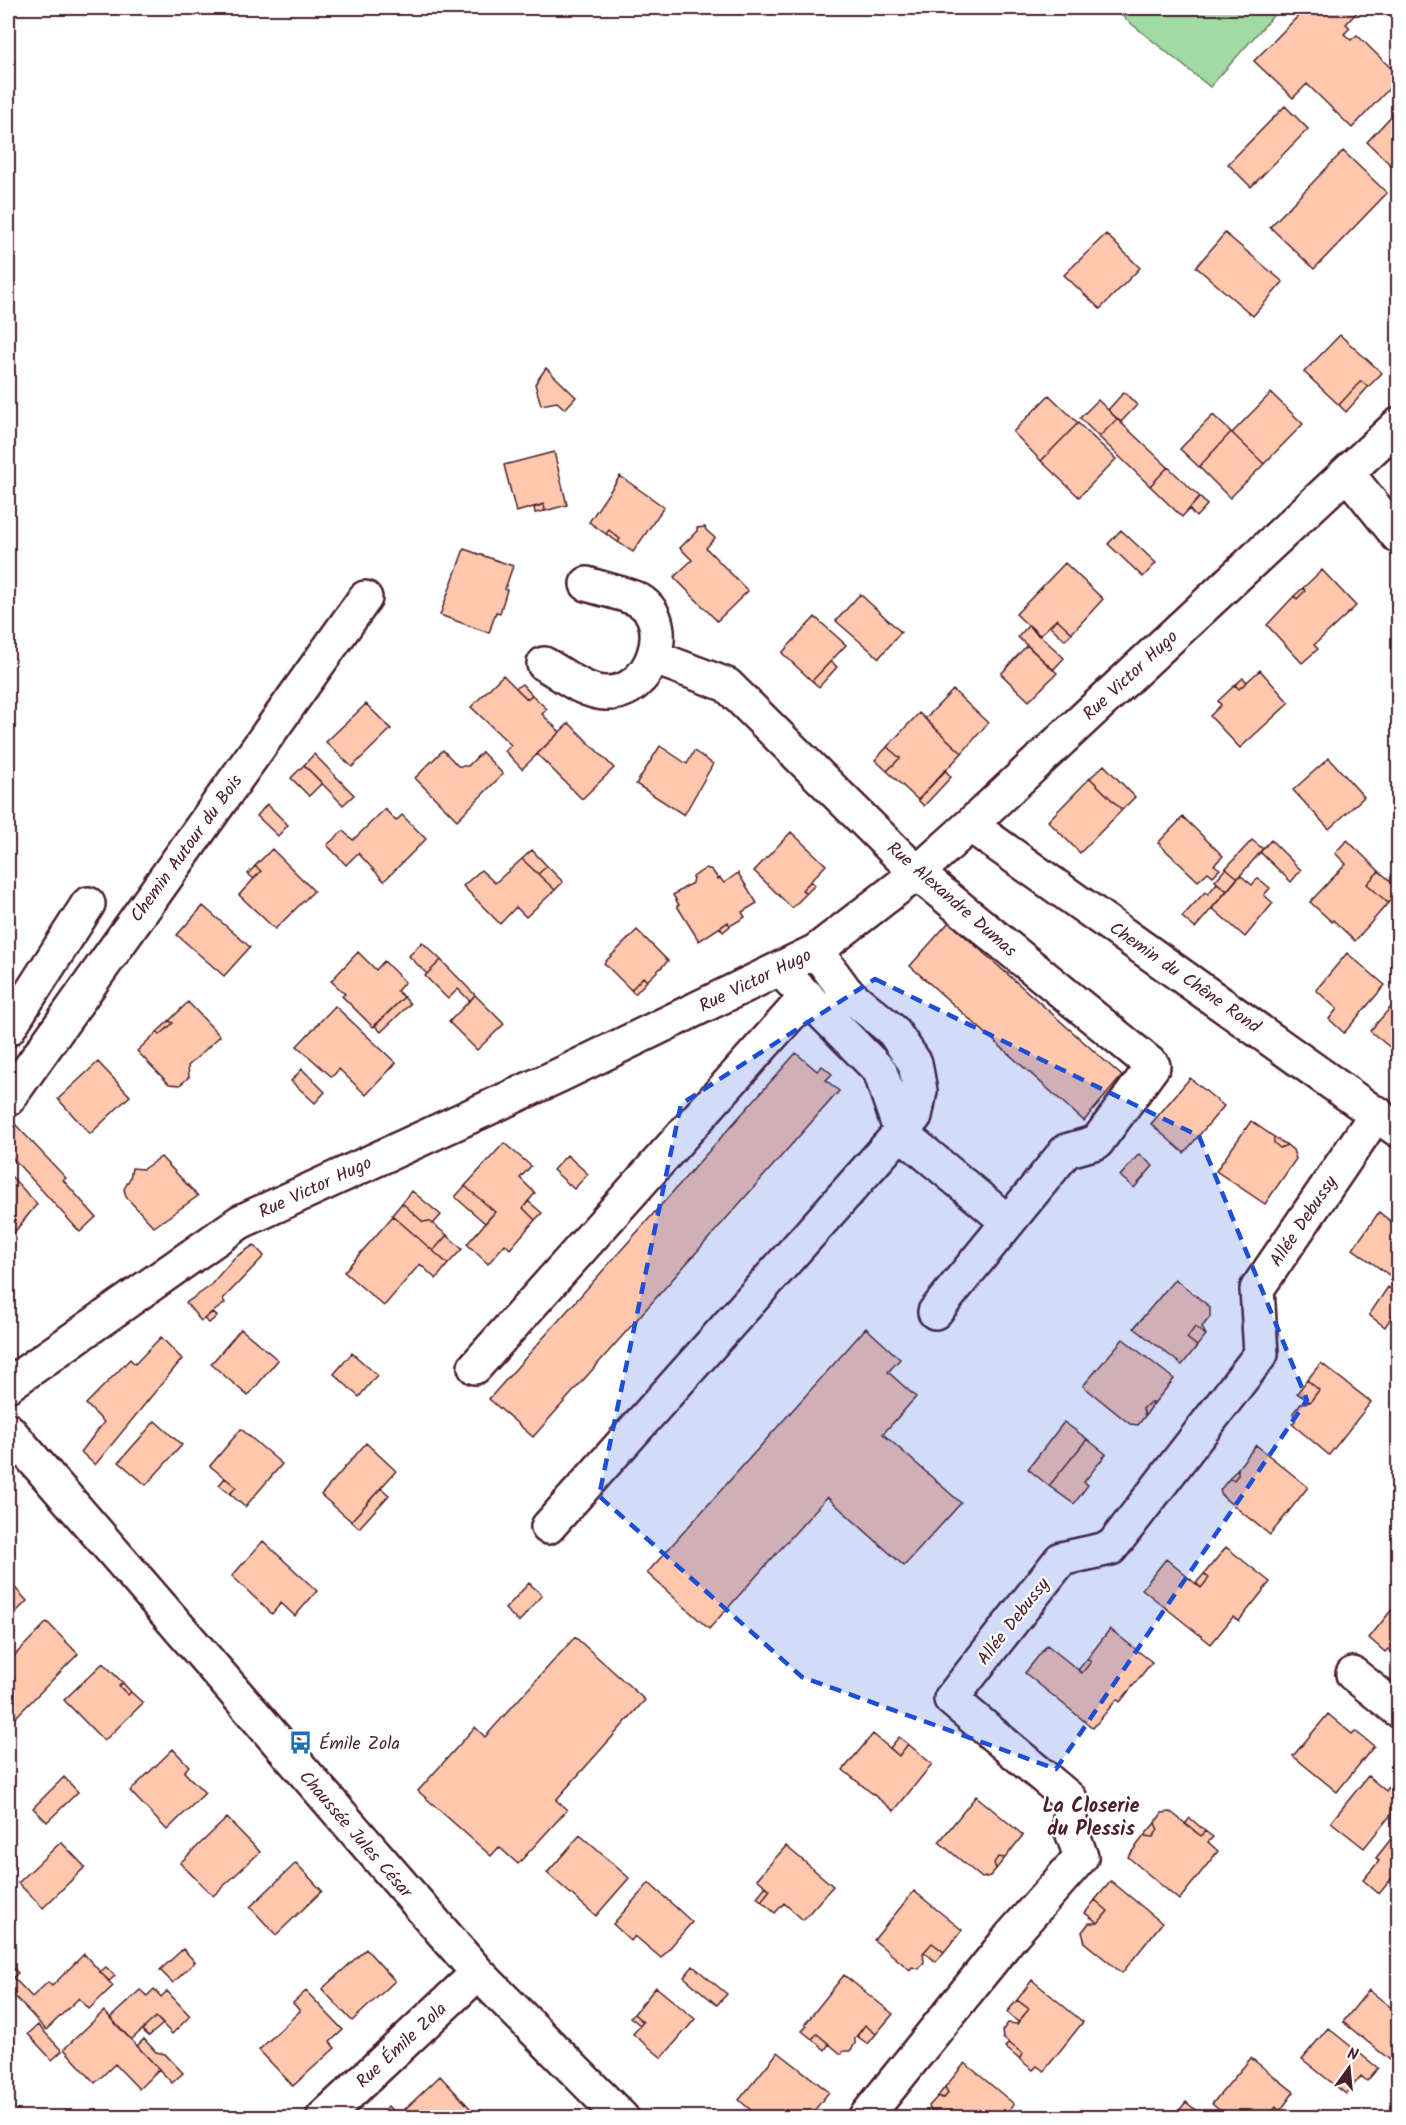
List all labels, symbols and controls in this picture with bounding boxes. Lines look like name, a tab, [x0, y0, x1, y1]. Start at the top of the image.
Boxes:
street label: Rue Victor Hugo	[1076, 624, 1186, 728]
street label: Chemin Autour du Bois	[123, 769, 251, 929]
street label: Rue Alexandre Dumas	[879, 835, 1023, 965]
street label: Chemin du Chêne Rond	[1102, 915, 1267, 1042]
street label: Rue Victor Hugo	[694, 942, 817, 1021]
street label: Rue Victor Hugo	[254, 1149, 377, 1227]
street label: Allée Debussy	[1263, 1170, 1346, 1273]
street label: Allée Debussy	[971, 1571, 1058, 1672]
bus stop icon: Émile Zola	[288, 1730, 314, 1756]
place label: Émile Zola	[319, 1730, 400, 1759]
street label: Chaussée Jules César	[291, 1765, 419, 1906]
district label: La Closerie du Plessis	[1043, 1791, 1140, 1846]
street label: Rue Émile Zola	[350, 1996, 454, 2096]
north arrow	[1319, 2038, 1379, 2098]
text: N	[1344, 2042, 1361, 2068]

